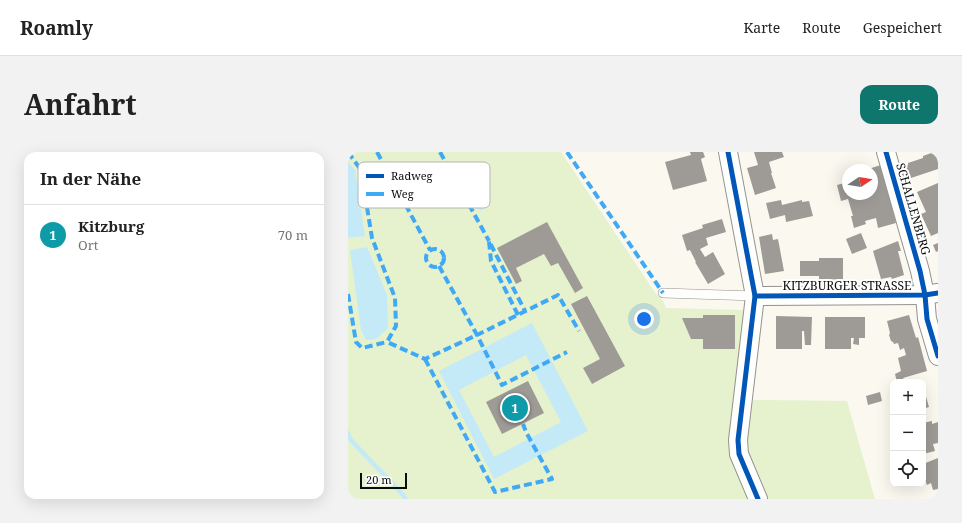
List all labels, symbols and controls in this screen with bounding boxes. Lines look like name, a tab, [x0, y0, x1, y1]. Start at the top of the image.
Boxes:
text: Roamly	[20, 15, 93, 41]
text: Karte	[744, 18, 780, 37]
text: Route	[802, 18, 841, 37]
text: Gespeichert	[863, 18, 942, 37]
text: Anfahrt	[24, 85, 137, 123]
button: Route	[860, 85, 938, 124]
street label: SCHALLENBERG	[892, 161, 935, 257]
legend	[358, 162, 490, 208]
north arrow	[842, 164, 878, 200]
text: In der Nähe	[40, 167, 141, 190]
text: Radweg	[391, 168, 433, 183]
text: Weg	[391, 186, 414, 201]
text: Kitzburg	[78, 216, 144, 236]
text: 1	[49, 226, 57, 244]
text: 70 m	[278, 226, 308, 244]
text: Ort	[78, 236, 98, 254]
street label: KITZBURGER STRASSE	[783, 277, 911, 294]
your location	[634, 309, 654, 329]
map controls	[890, 379, 926, 487]
button: +	[890, 379, 926, 415]
pin: 1	[502, 393, 528, 423]
button: −	[890, 415, 926, 451]
button: locate	[890, 451, 926, 487]
scale bar	[360, 471, 407, 490]
text: 20 m	[366, 472, 392, 487]

